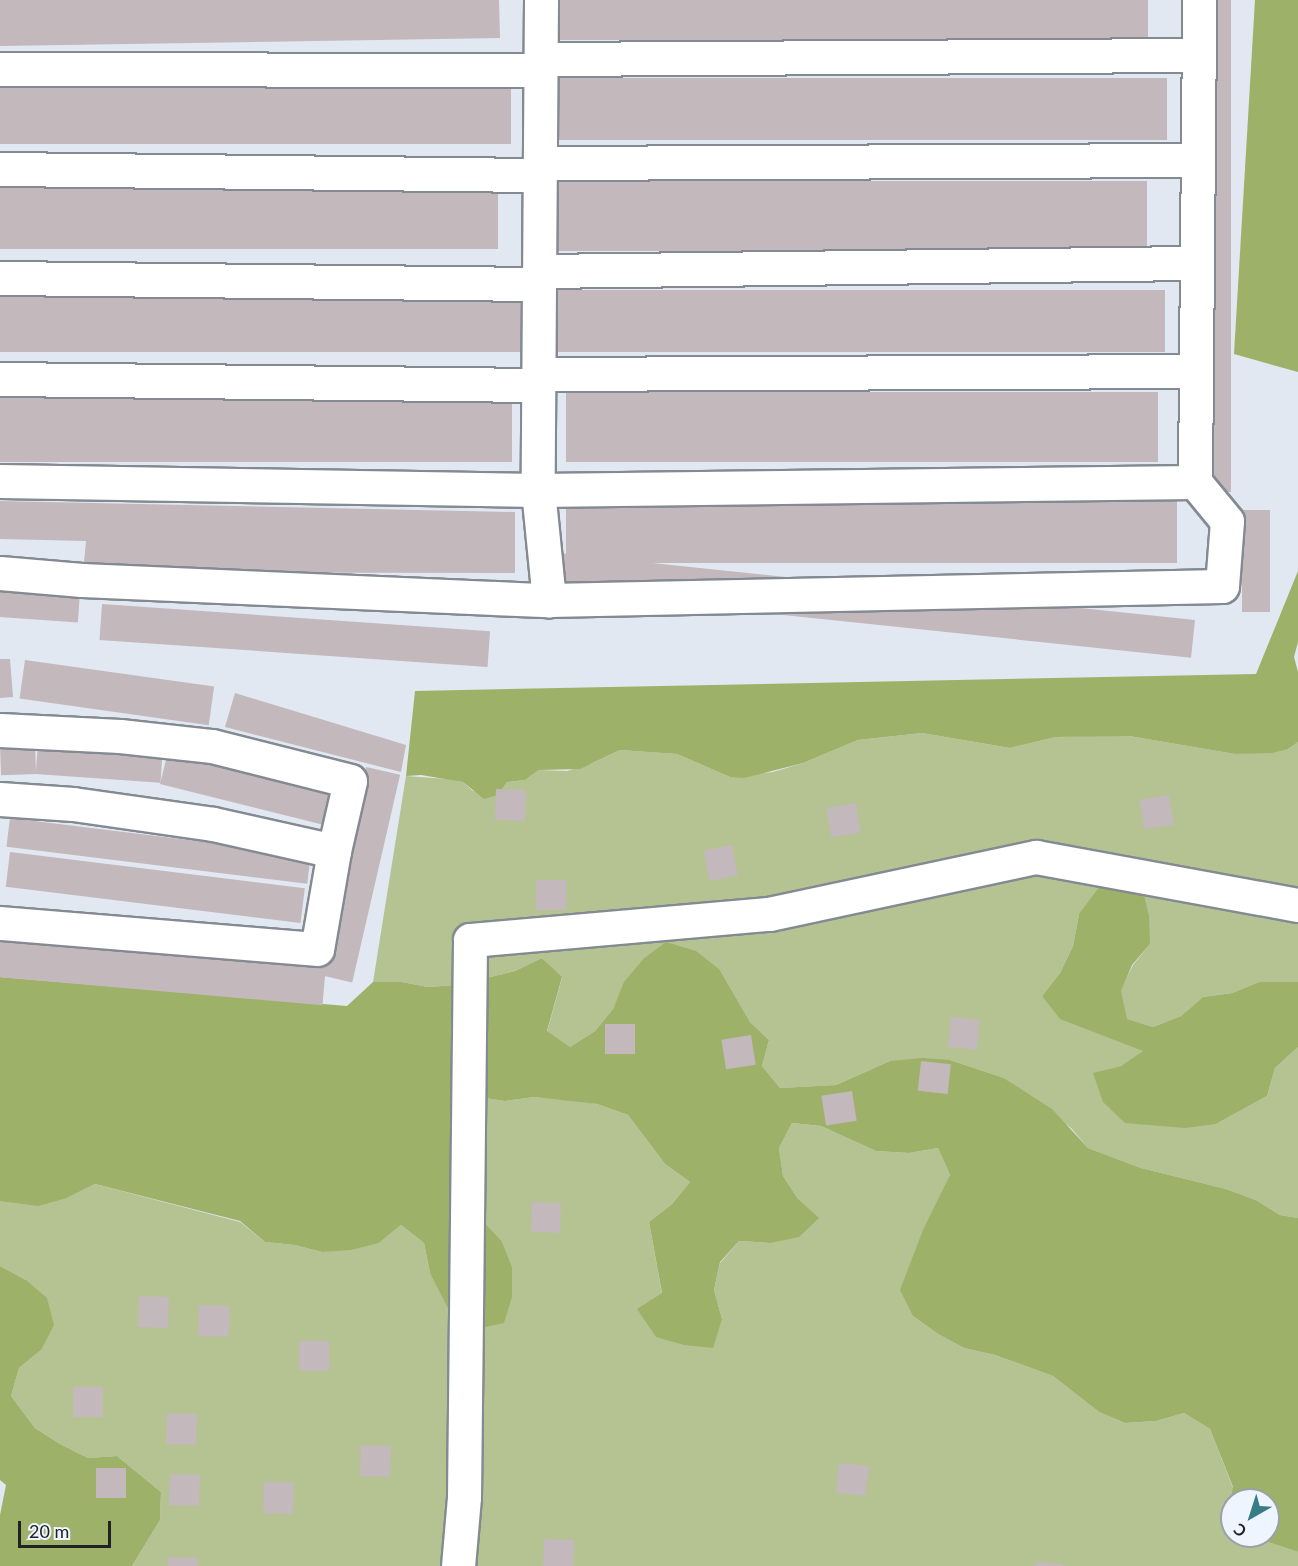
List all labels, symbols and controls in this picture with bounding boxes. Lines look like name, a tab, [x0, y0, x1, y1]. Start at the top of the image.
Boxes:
north arrow	[1220, 1488, 1280, 1548]
scale bar	[21, 1509, 114, 1547]
text: 20 m	[29, 1520, 69, 1542]
text: С	[1230, 1520, 1250, 1542]

